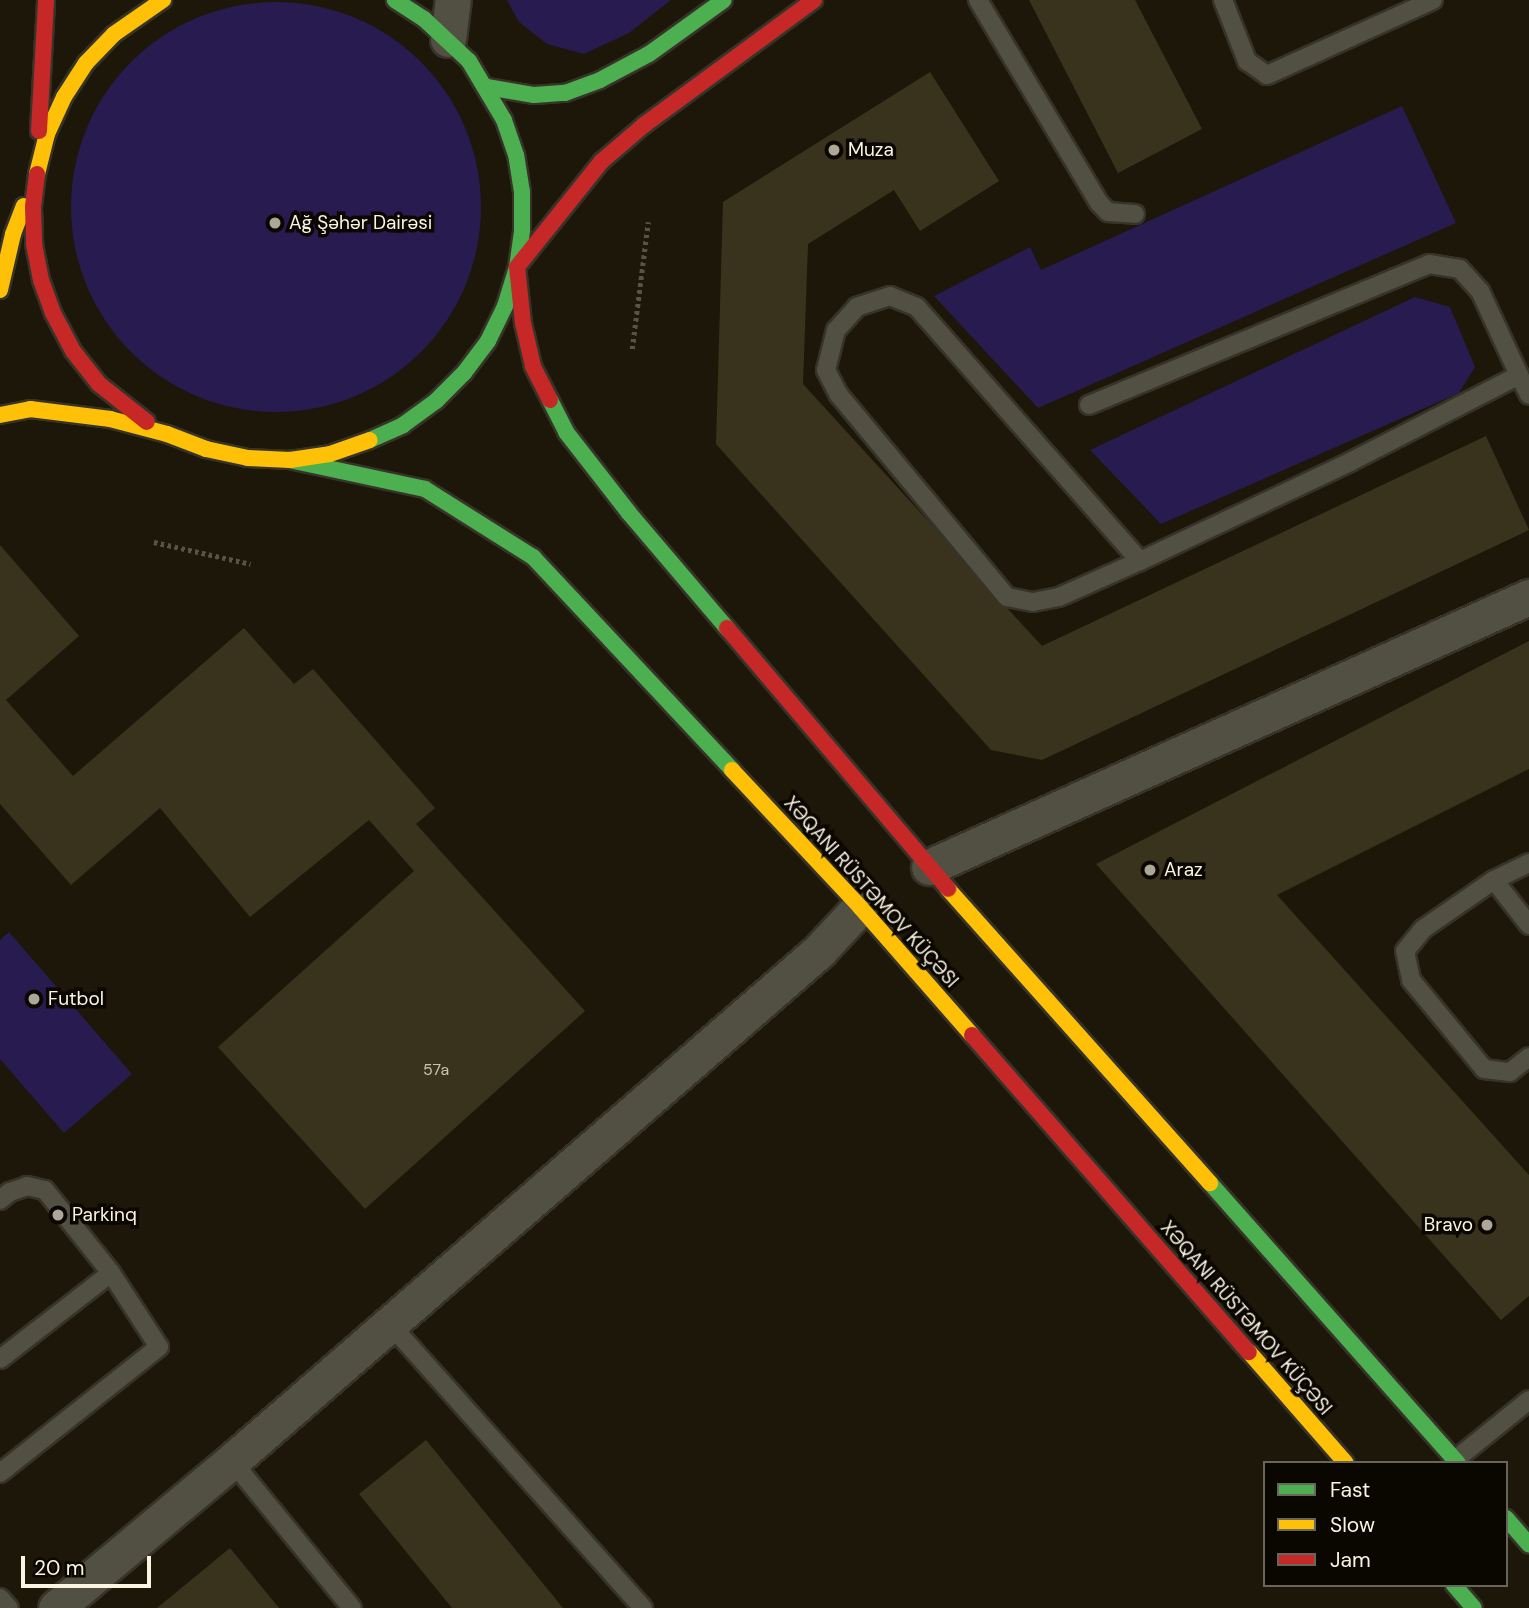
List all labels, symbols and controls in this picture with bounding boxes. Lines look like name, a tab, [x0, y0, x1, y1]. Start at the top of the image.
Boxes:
place label: Muza	[848, 139, 894, 161]
marker: Muza	[826, 142, 842, 158]
place label: Ağ Şəhər Dairəsi	[289, 212, 432, 234]
marker: Ağ Şəhər Dairəsi	[267, 215, 283, 231]
street label: XƏQANI RÜSTƏMOV KÜÇƏSI	[779, 792, 963, 992]
place label: Araz	[1164, 859, 1203, 881]
marker: Araz	[1142, 862, 1158, 878]
place label: Futbol	[48, 988, 104, 1010]
marker: Futbol	[26, 991, 42, 1007]
house number: 57a	[423, 1060, 449, 1080]
place label: Parkinq	[72, 1204, 137, 1226]
marker: Parkinq	[50, 1207, 66, 1223]
place label: Bravo	[1424, 1214, 1473, 1236]
street label: XƏQANI RÜSTƏMOV KÜÇƏSI	[1156, 1216, 1336, 1420]
marker: Bravo	[1479, 1217, 1495, 1233]
legend	[1263, 1461, 1508, 1587]
text: Fast	[1330, 1476, 1370, 1504]
text: Slow	[1330, 1511, 1375, 1539]
scale bar	[24, 1542, 154, 1586]
text: Jam	[1330, 1546, 1371, 1574]
text: 20 m	[34, 1554, 85, 1582]

